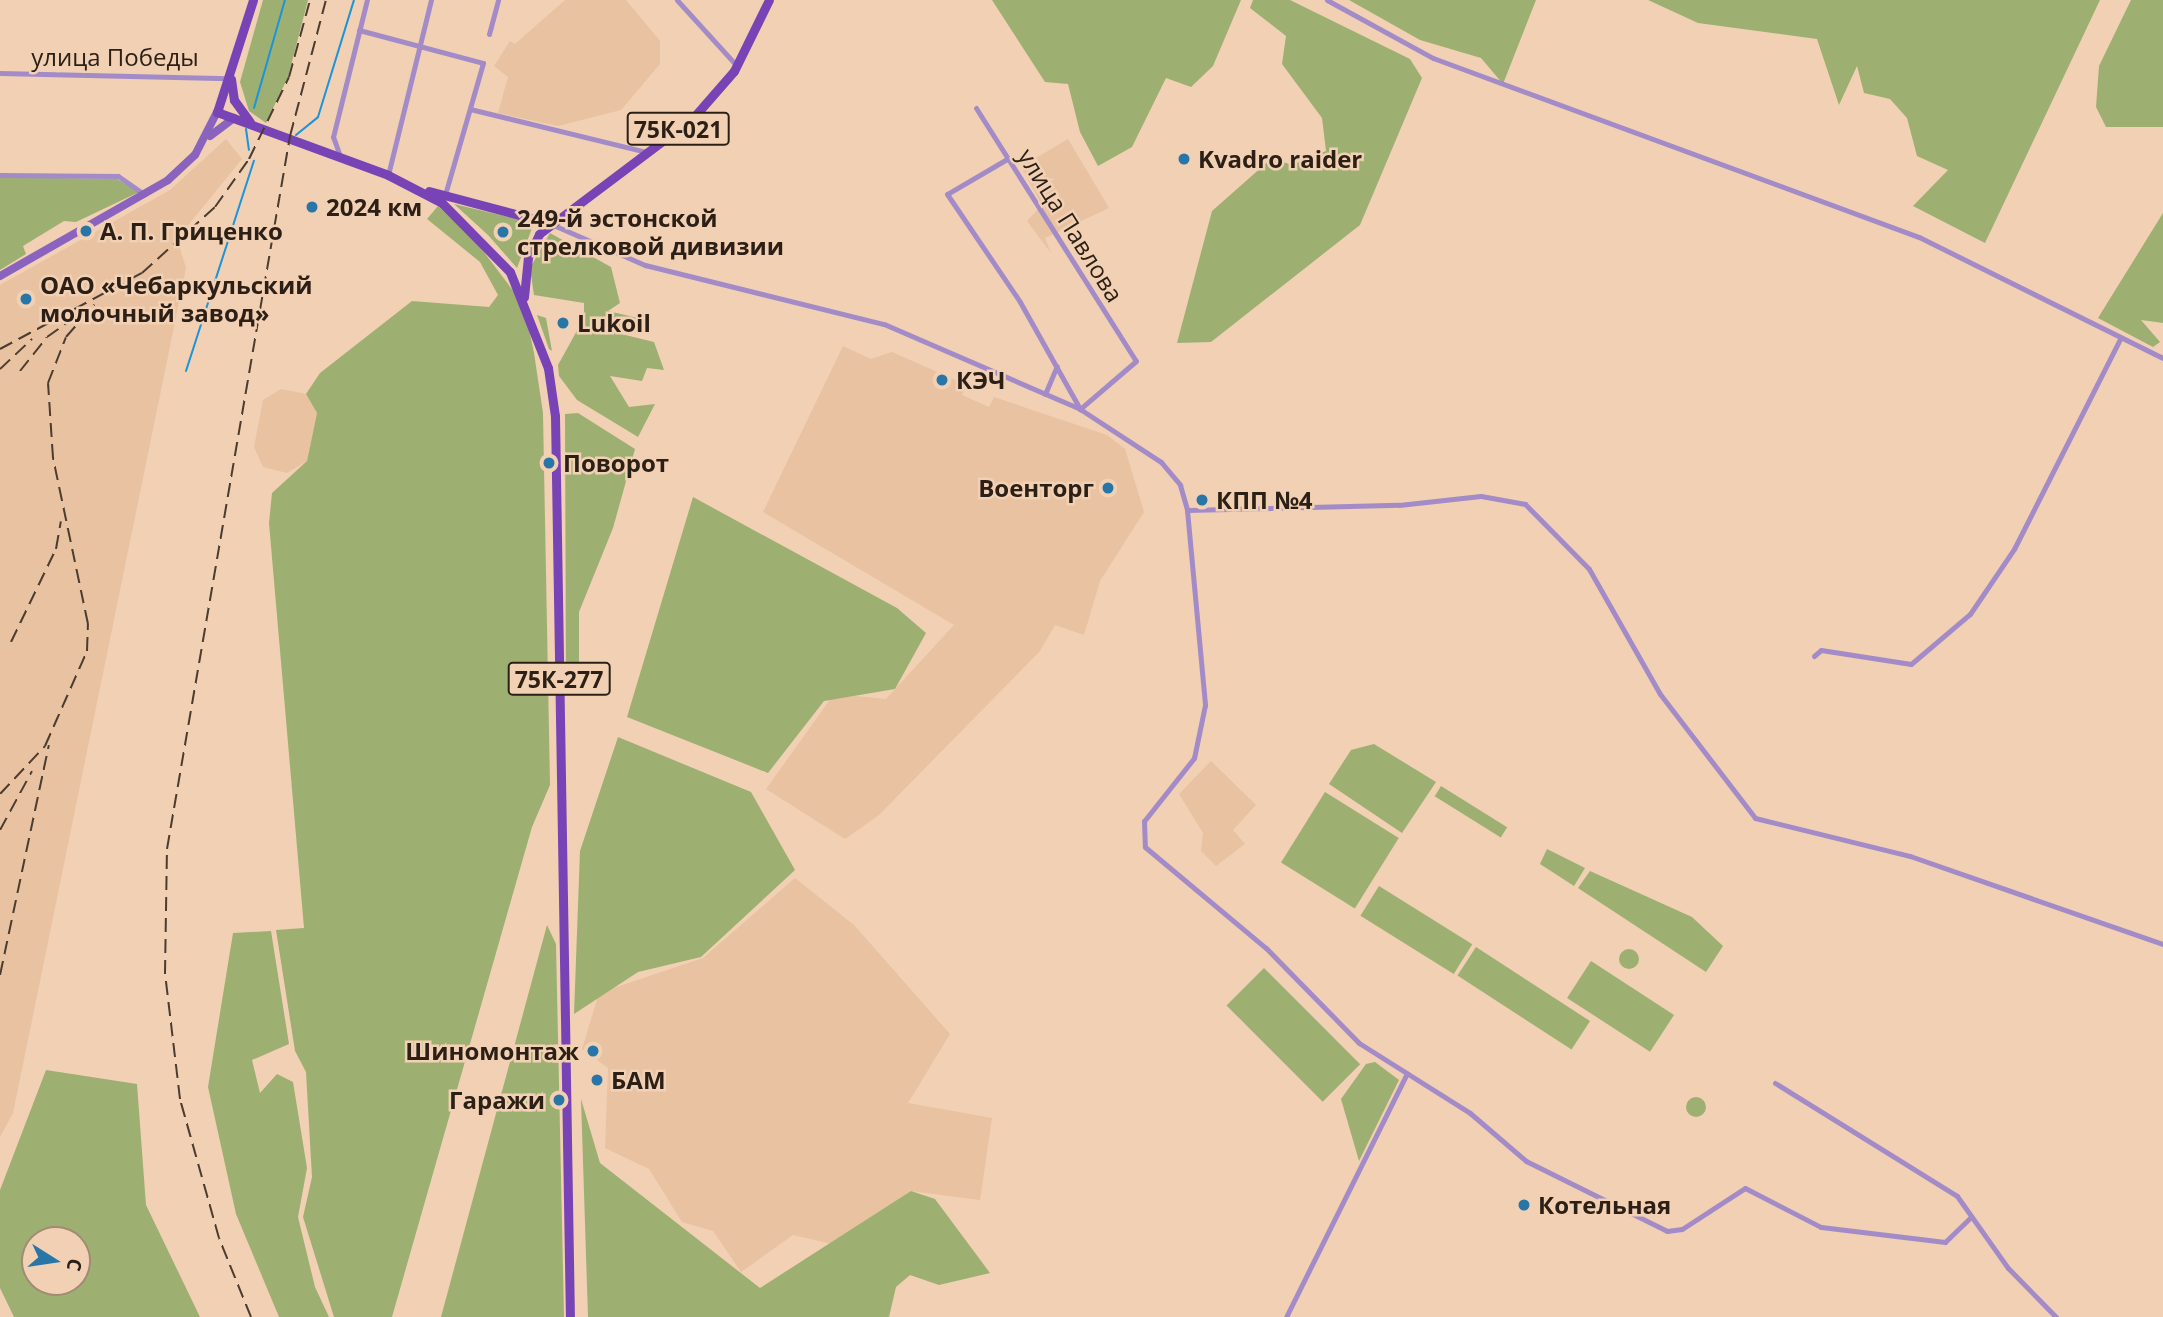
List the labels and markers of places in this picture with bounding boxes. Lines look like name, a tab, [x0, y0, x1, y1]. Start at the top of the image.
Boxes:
place label: Kvadro raider	[1198, 145, 1362, 173]
marker: Kvadro raider	[1176, 151, 1192, 167]
place label: 2024 км	[326, 193, 422, 221]
marker: 2024 км	[304, 199, 320, 215]
place label: 249-й эстонской стрелковой дивизии	[517, 204, 784, 260]
place label: А. П. Гриценко	[100, 217, 283, 245]
marker: А. П. Гриценко	[78, 223, 94, 239]
marker: 249-й эстонской стрелковой дивизии	[495, 224, 511, 240]
place label: ОАО «Чебаркульский молочный завод»	[40, 271, 313, 327]
marker: ОАО «Чебаркульский молочный завод»	[18, 291, 34, 307]
place label: Lukoil	[577, 309, 651, 337]
marker: Lukoil	[555, 315, 571, 331]
place label: КЭЧ	[956, 366, 1006, 394]
marker: КЭЧ	[934, 372, 950, 388]
place label: Поворот	[563, 449, 669, 477]
marker: Поворот	[541, 455, 557, 471]
place label: Военторг	[978, 474, 1094, 502]
marker: Военторг	[1100, 480, 1116, 496]
place label: КПП №4	[1216, 486, 1313, 514]
marker: КПП №4	[1194, 492, 1210, 508]
place label: Шиномонтаж	[405, 1037, 579, 1065]
marker: Шиномонтаж	[585, 1043, 601, 1059]
place label: БАМ	[611, 1066, 666, 1094]
marker: БАМ	[589, 1072, 605, 1088]
place label: Гаражи	[449, 1086, 545, 1114]
marker: Гаражи	[551, 1092, 567, 1108]
place label: Котельная	[1538, 1191, 1671, 1219]
marker: Котельная	[1516, 1197, 1532, 1213]

